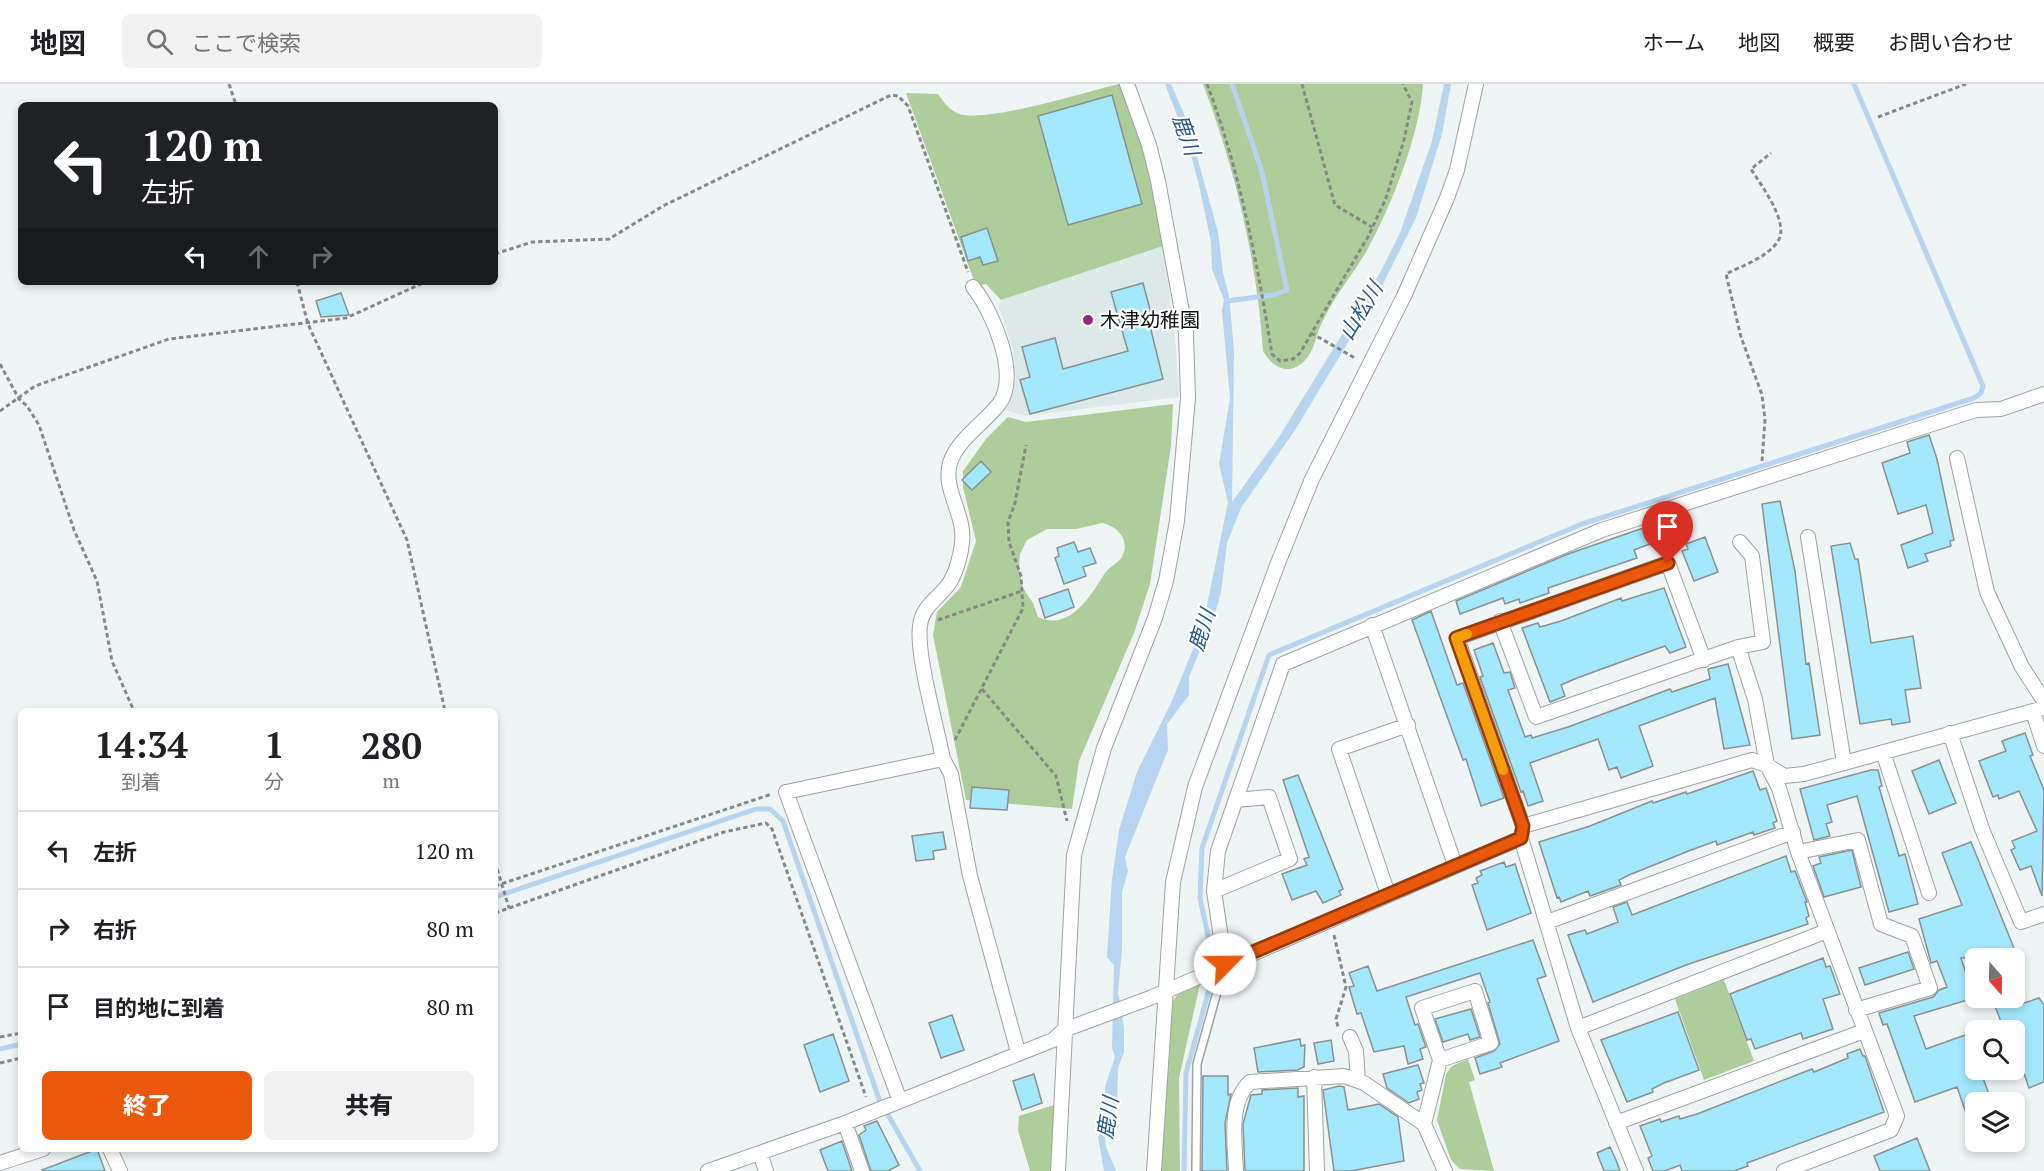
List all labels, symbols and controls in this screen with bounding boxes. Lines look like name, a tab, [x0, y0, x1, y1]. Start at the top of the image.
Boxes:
search box	[122, 14, 542, 68]
text: 地図	[30, 24, 86, 61]
icon: search	[143, 25, 176, 58]
text: ここで検索	[191, 28, 301, 57]
text: ホーム	[1643, 28, 1705, 56]
text: 地図	[1738, 28, 1780, 56]
text: 概要	[1813, 28, 1855, 56]
text: お問い合わせ	[1888, 28, 2014, 56]
water label: 鹿川	[1167, 110, 1208, 161]
text: 120 m	[141, 117, 262, 173]
icon: left	[42, 126, 120, 204]
text: 左折	[141, 174, 195, 210]
icon: left	[179, 240, 212, 273]
icon: ahead	[242, 240, 275, 273]
icon: right	[305, 240, 338, 273]
water label: 山松川	[1332, 275, 1389, 345]
place label: 木津幼稚園	[1100, 306, 1200, 333]
marker: 木津幼稚園	[1081, 313, 1095, 327]
pin	[1642, 501, 1693, 563]
icon: arrive	[1651, 510, 1684, 543]
water label: 鹿川	[1181, 603, 1221, 654]
text: 14:34	[94, 721, 188, 768]
text: 1	[264, 721, 285, 768]
text: 280	[361, 722, 422, 769]
text: m	[383, 767, 400, 794]
text: 到着	[121, 768, 161, 795]
text: 分	[264, 768, 284, 795]
icon: left	[42, 834, 75, 867]
text: 120 m	[414, 836, 474, 865]
text: 左折	[93, 837, 137, 866]
icon: right	[42, 912, 75, 945]
text: 80 m	[426, 914, 474, 943]
text: 右折	[93, 915, 137, 944]
position arrow	[1193, 932, 1257, 996]
north arrow	[1965, 948, 2025, 1008]
map controls	[1965, 948, 2025, 1152]
icon: arrive	[42, 990, 75, 1023]
text: 80 m	[426, 992, 474, 1021]
text: 目的地に到着	[93, 993, 225, 1022]
button: search	[1965, 1020, 2025, 1080]
button: 終了	[42, 1071, 252, 1140]
button: 共有	[264, 1071, 474, 1140]
button: layers	[1965, 1092, 2025, 1152]
water label: 鹿川	[1090, 1093, 1124, 1141]

